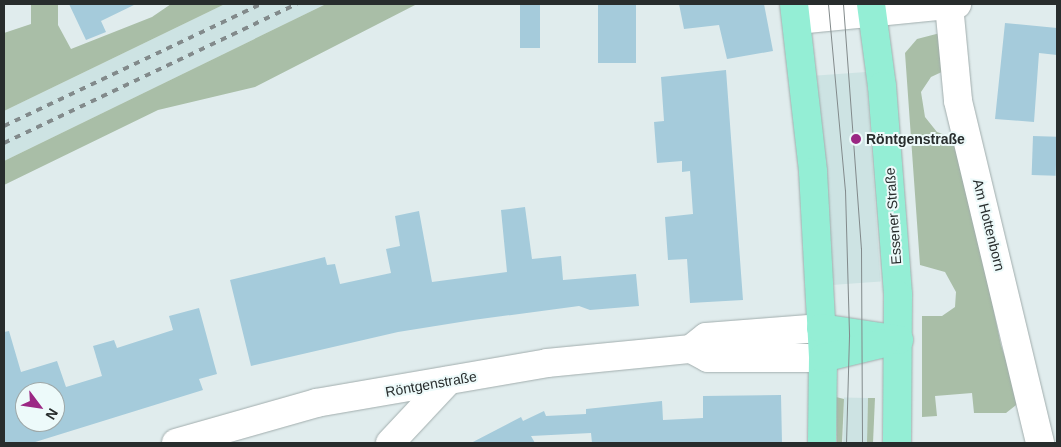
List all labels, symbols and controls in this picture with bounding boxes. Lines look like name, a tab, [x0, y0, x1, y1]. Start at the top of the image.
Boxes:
place label: Röntgenstraße	[866, 131, 965, 147]
marker: Röntgenstraße	[850, 133, 862, 145]
street label: Essener Straße	[881, 167, 905, 265]
street label: Am Hottenborn	[969, 177, 1009, 273]
street label: Röntgenstraße	[384, 368, 478, 400]
north arrow	[15, 382, 65, 432]
text: N	[43, 406, 61, 423]

